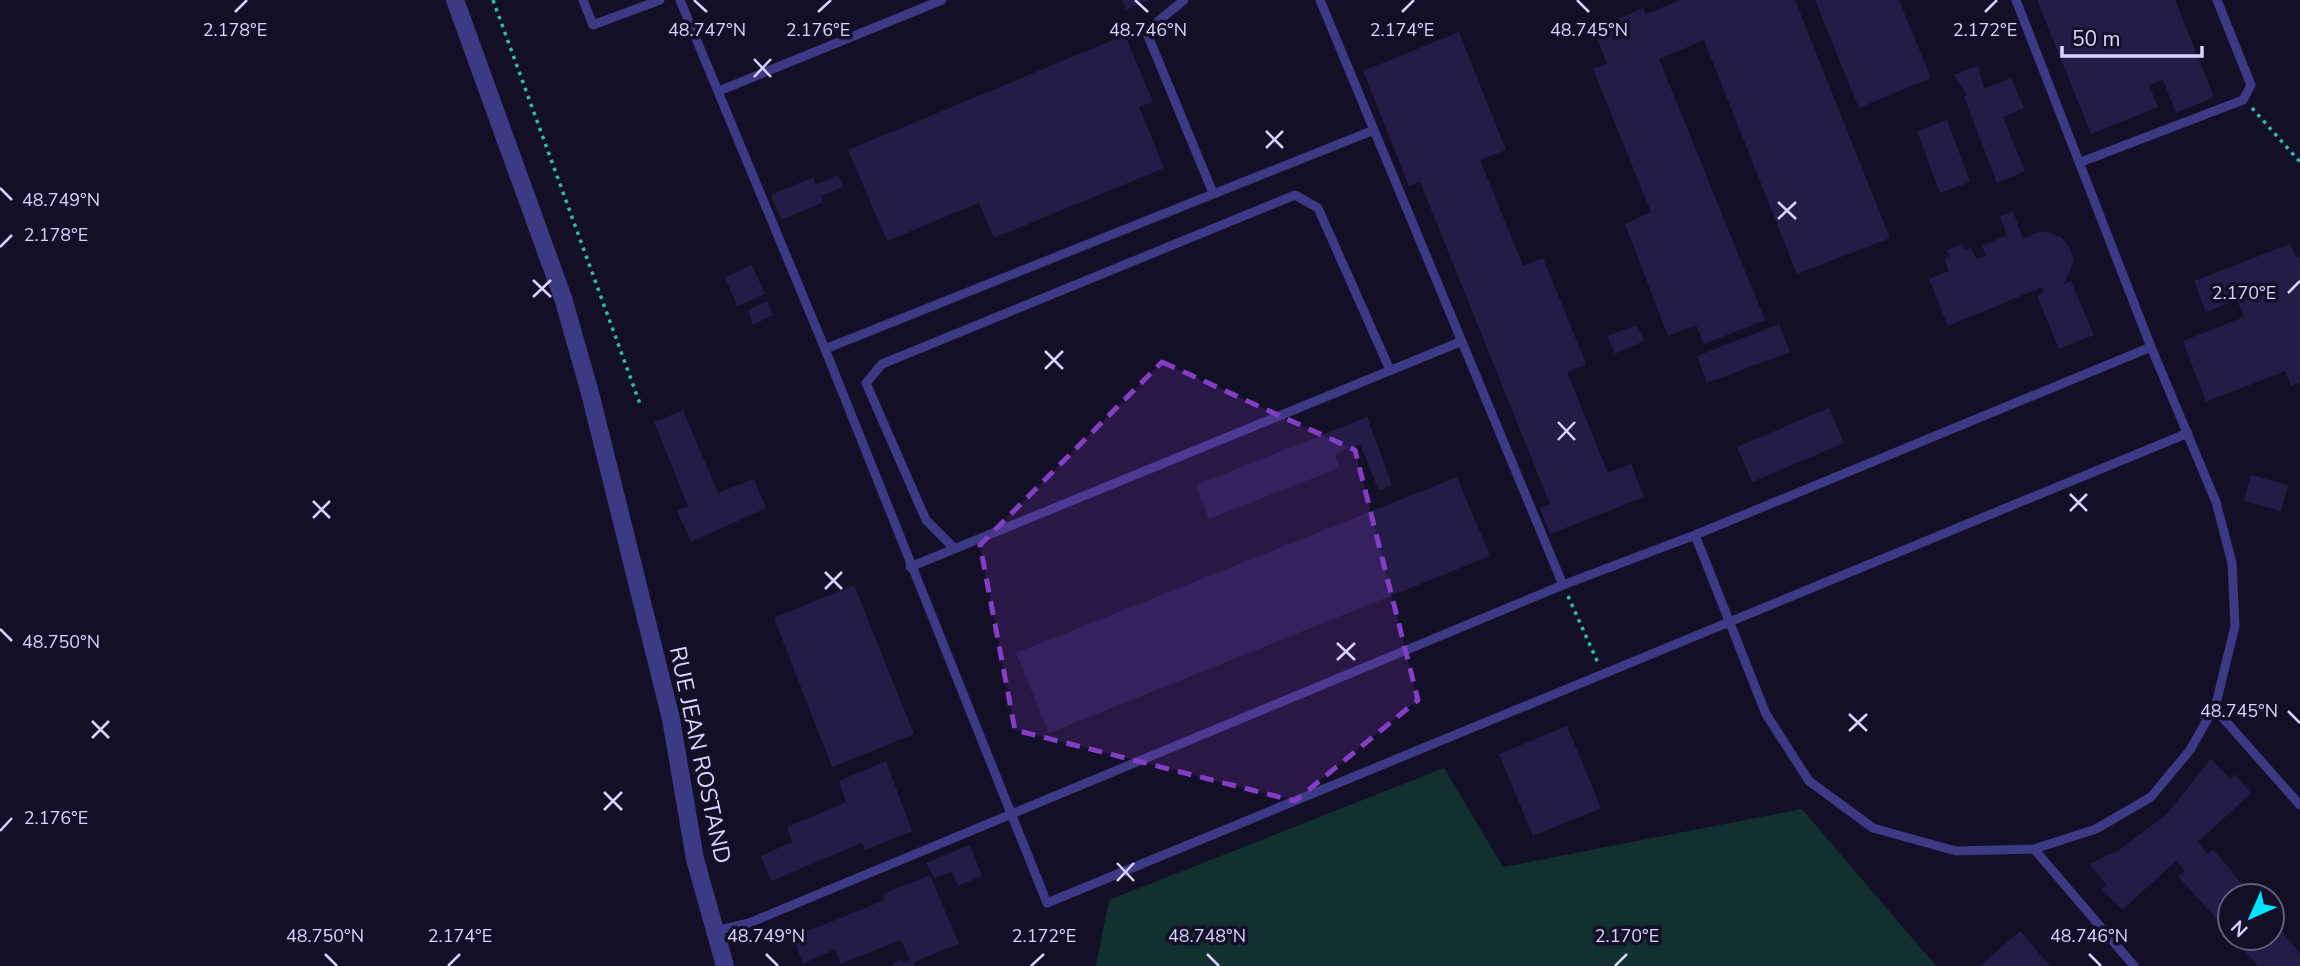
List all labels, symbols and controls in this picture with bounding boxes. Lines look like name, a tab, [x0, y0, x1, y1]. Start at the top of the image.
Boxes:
scale bar	[2062, 14, 2202, 58]
text: 2.178°E	[203, 18, 267, 42]
text: 48.747°N	[668, 18, 746, 42]
text: 2.176°E	[786, 18, 850, 42]
text: 48.746°N	[1109, 18, 1187, 42]
text: 2.174°E	[1370, 18, 1434, 42]
text: 48.745°N	[1550, 18, 1628, 42]
text: 2.172°E	[1953, 18, 2017, 42]
text: 50 m	[2072, 25, 2121, 53]
text: 48.749°N	[22, 188, 100, 212]
text: 2.178°E	[24, 223, 88, 247]
text: 2.170°E	[2212, 281, 2276, 305]
text: 48.750°N	[22, 630, 100, 654]
street label: RUE JEAN ROSTAND	[662, 644, 738, 866]
text: 48.745°N	[2200, 699, 2278, 723]
text: 2.176°E	[24, 806, 88, 830]
north arrow	[2216, 882, 2286, 952]
text: N	[2225, 914, 2254, 943]
text: 48.750°N	[286, 924, 364, 948]
text: 2.174°E	[428, 924, 492, 948]
text: 48.749°N	[727, 924, 805, 948]
text: 2.172°E	[1012, 924, 1076, 948]
text: 48.748°N	[1168, 924, 1246, 948]
text: 2.170°E	[1595, 924, 1659, 948]
text: 48.746°N	[2050, 924, 2128, 948]

